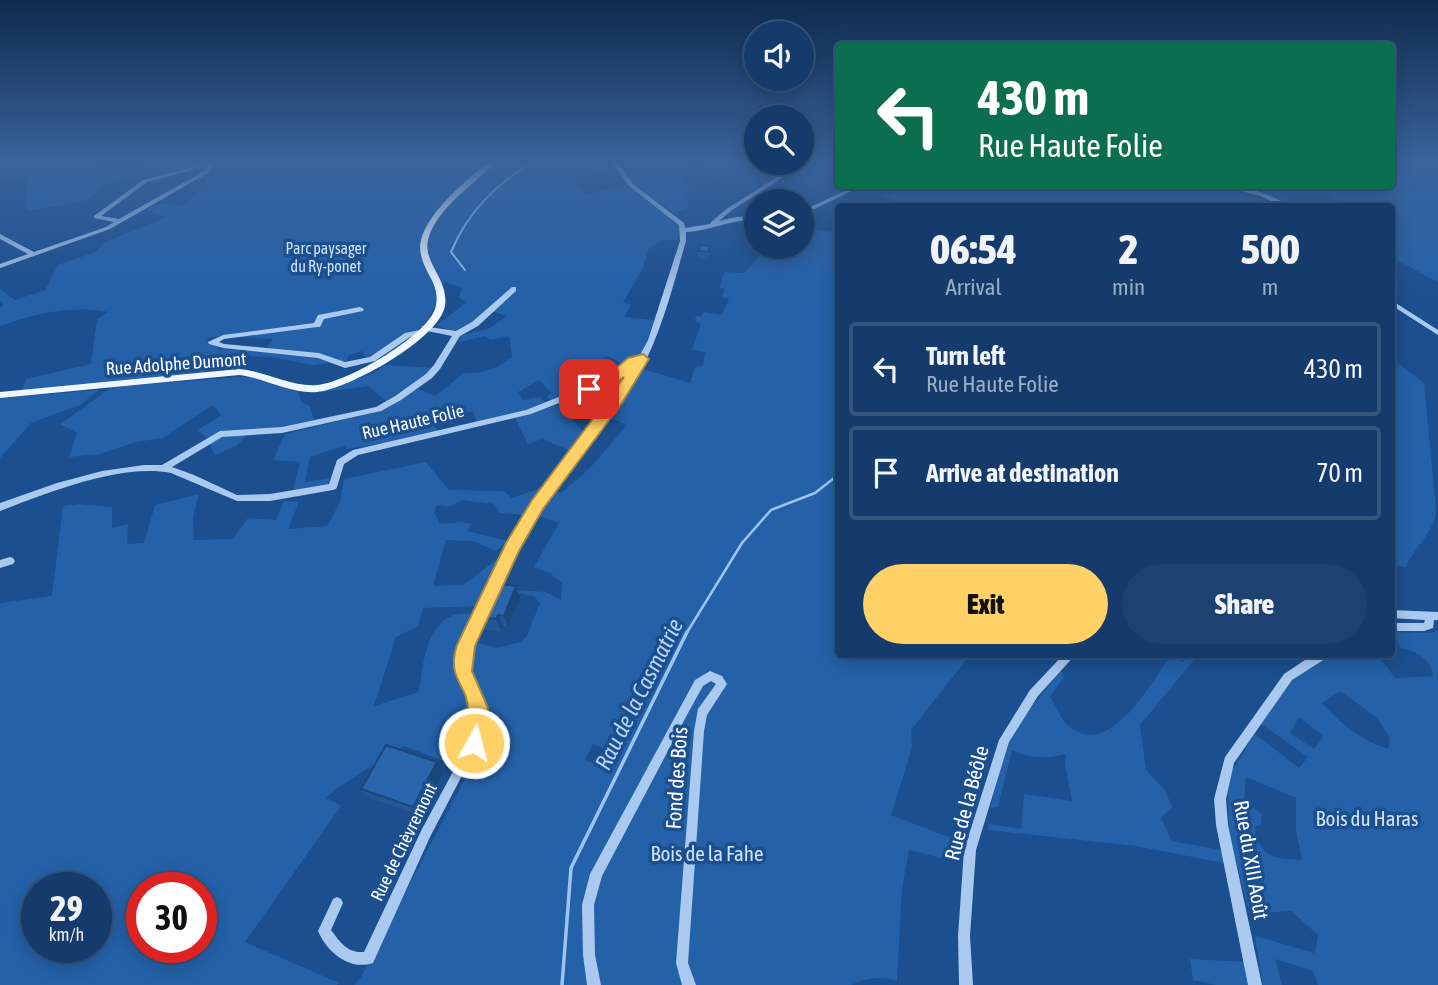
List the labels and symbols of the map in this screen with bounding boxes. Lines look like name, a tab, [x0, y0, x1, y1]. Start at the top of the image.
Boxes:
park label: Parc paysager du Ry-ponet	[285, 239, 367, 276]
street label: Rue Adolphe Dumont	[105, 348, 247, 379]
pin	[559, 359, 619, 419]
street label: Rue Haute Folie	[360, 400, 466, 443]
water label: Rau de la Casmatrie	[590, 614, 688, 774]
position arrow	[437, 706, 511, 780]
street label: Fond des Bois	[660, 726, 692, 830]
street label: Rue de la Béôle	[939, 743, 993, 863]
street label: Rue de Chèvremont	[366, 779, 441, 904]
street label: Rue du XIII Août	[1230, 798, 1274, 921]
park label: Bois du Haras	[1316, 806, 1418, 830]
park label: Bois de la Fahe	[650, 841, 764, 865]
speed limit sign: 30	[126, 872, 217, 963]

